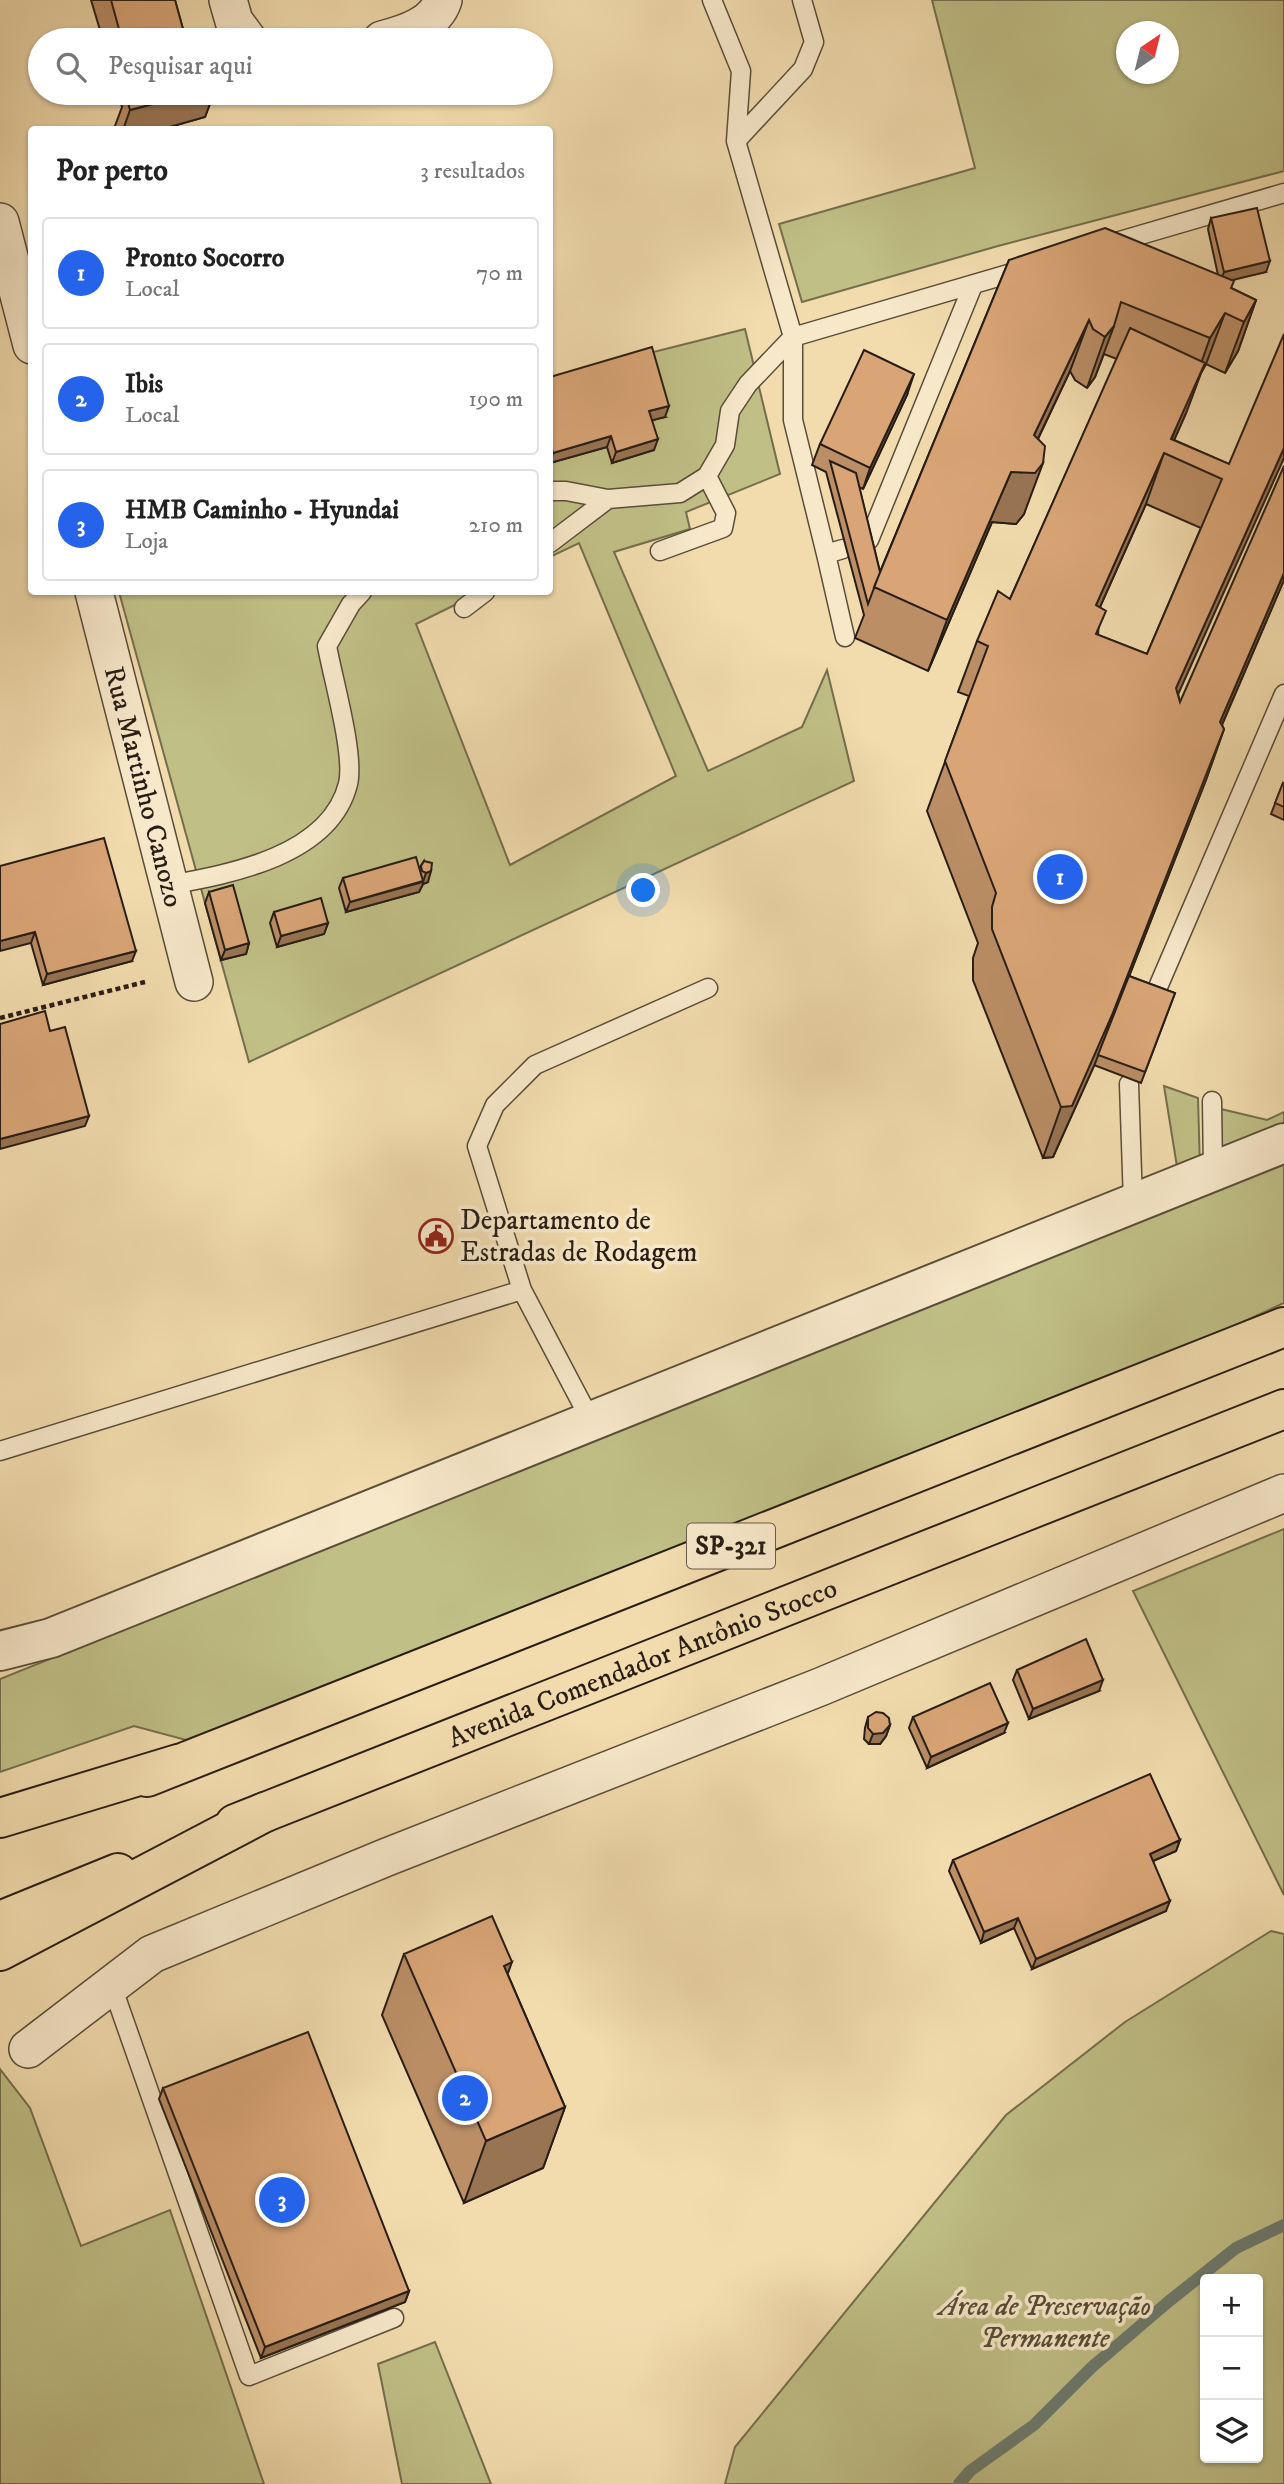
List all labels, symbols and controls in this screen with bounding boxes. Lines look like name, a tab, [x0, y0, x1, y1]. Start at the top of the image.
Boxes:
north arrow	[1116, 21, 1179, 84]
search box	[28, 28, 553, 105]
icon: search	[52, 48, 90, 86]
text: Pesquisar aqui	[108, 50, 252, 83]
text: Por perto	[56, 153, 168, 190]
text: 3 resultados	[420, 157, 525, 186]
text: Pronto Socorro	[125, 242, 284, 275]
text: 1	[77, 259, 85, 288]
text: 70 m	[476, 259, 523, 288]
text: Local	[125, 275, 179, 304]
text: Ibis	[125, 368, 163, 401]
text: 2	[75, 385, 87, 414]
text: 190 m	[469, 385, 523, 414]
text: Local	[125, 401, 179, 430]
text: HMB Caminho - Hyundai	[125, 494, 399, 527]
text: 3	[77, 511, 85, 540]
text: 210 m	[469, 511, 523, 540]
text: Loja	[125, 527, 168, 556]
street label: Rua Martinho Canozo	[96, 662, 192, 911]
pin: 1	[1037, 851, 1083, 903]
your location	[626, 873, 660, 907]
place label: Departamento de Estradas de Rodagem	[460, 1203, 698, 1270]
public building icon: Departamento de Estradas de Rodagem	[417, 1217, 455, 1255]
road number: SP-321	[687, 1524, 775, 1568]
street label: Avenida Comendador Antônio Stocco	[443, 1570, 842, 1756]
pin: 2	[442, 2072, 488, 2124]
pin: 3	[259, 2174, 305, 2226]
map controls	[1200, 2274, 1263, 2463]
button: +	[1200, 2274, 1263, 2337]
park label: Área de Preservação Permanente	[936, 2289, 1151, 2356]
button: −	[1200, 2337, 1263, 2400]
button: layers	[1200, 2400, 1263, 2463]

